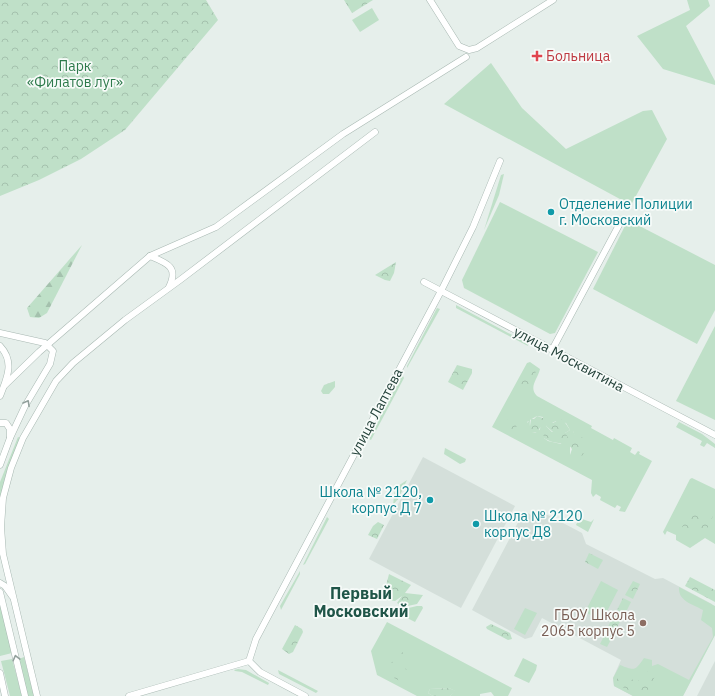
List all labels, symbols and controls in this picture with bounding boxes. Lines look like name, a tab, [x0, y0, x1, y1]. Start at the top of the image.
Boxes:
place label: Больница	[546, 47, 611, 65]
marker: Больница	[531, 50, 543, 62]
park label: Парк «Филатов луг»	[27, 57, 123, 91]
place label: Отделение Полиции г. Московский	[559, 195, 693, 229]
marker: Отделение Полиции г. Московский	[546, 207, 556, 217]
street label: улица Москвитина	[511, 322, 628, 396]
street label: улица Лаптева	[345, 365, 407, 459]
one-way arrow	[22, 399, 30, 407]
place label: Школа № 2120, корпус Д 7	[320, 483, 422, 517]
marker: Школа № 2120, корпус Д 7	[425, 495, 435, 505]
place label: Школа № 2120 корпус Д8	[484, 507, 583, 541]
marker: Школа № 2120 корпус Д8	[471, 519, 481, 529]
district label: Первый Московский	[313, 583, 409, 621]
place label: ГБОУ Школа 2065 корпус 5	[541, 606, 636, 640]
marker: ГБОУ Школа 2065 корпус 5	[638, 618, 648, 628]
one-way arrow	[12, 655, 20, 661]

